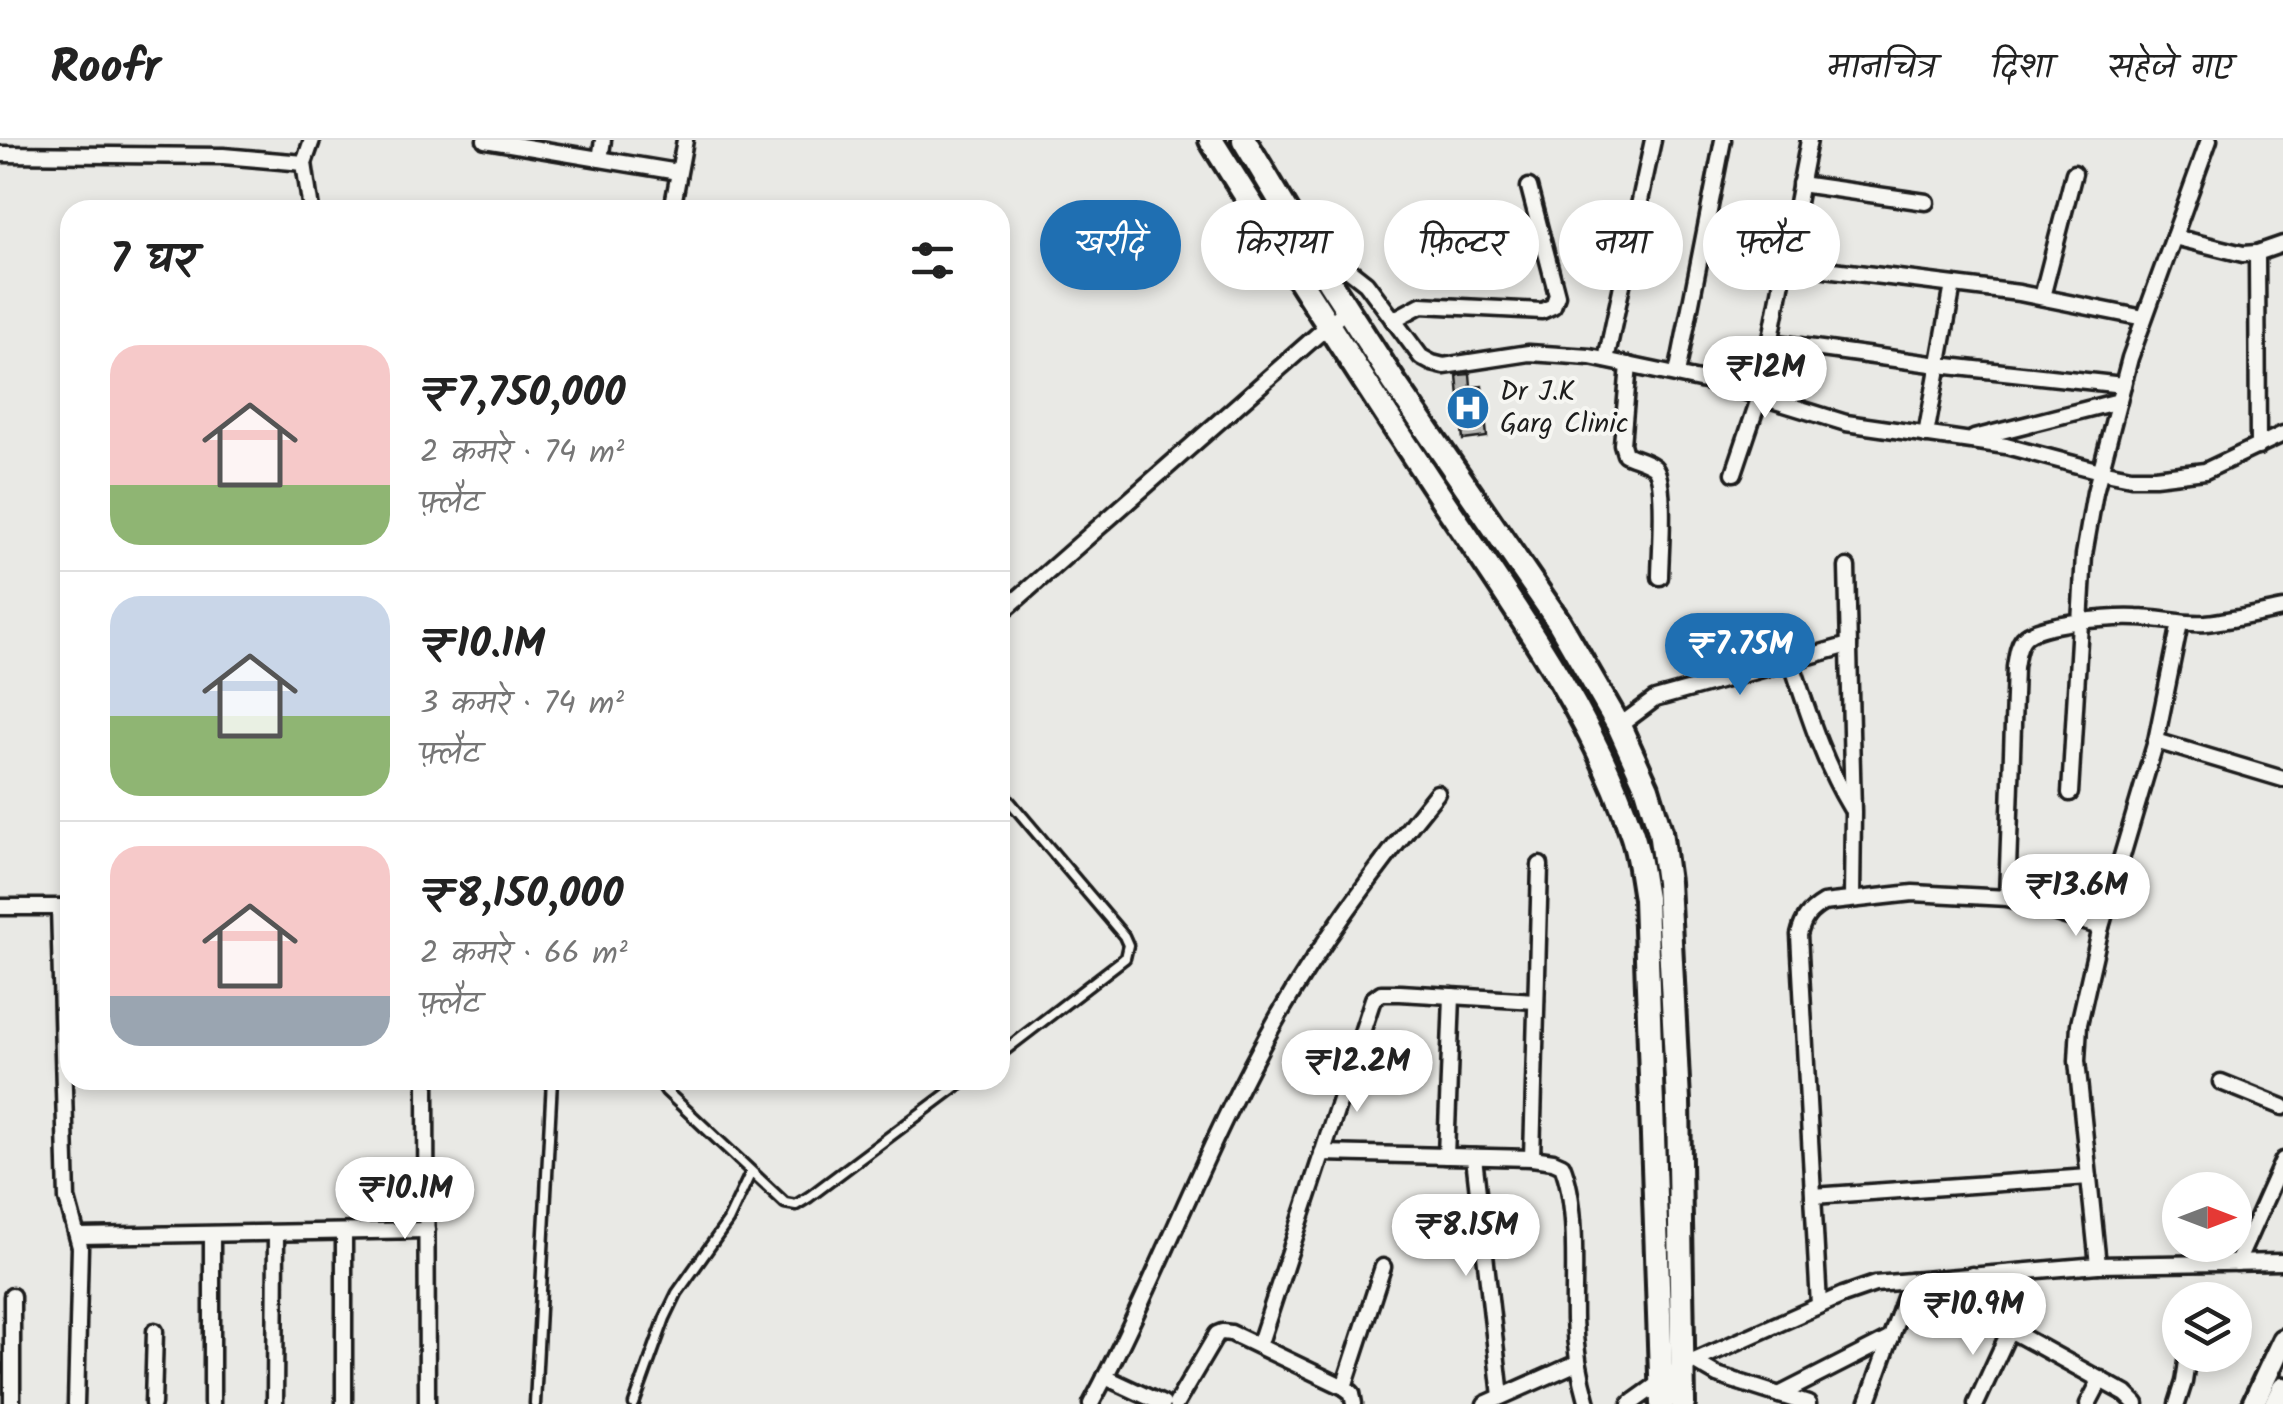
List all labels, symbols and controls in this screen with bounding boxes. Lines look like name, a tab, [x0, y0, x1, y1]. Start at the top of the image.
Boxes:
text: Roofr	[50, 31, 161, 107]
text: मानचित्र	[1827, 41, 1936, 97]
text: दिशा	[1991, 41, 2053, 97]
text: सहेजे गए	[2108, 41, 2233, 97]
chip: खरीदें	[1040, 200, 1181, 290]
chip: किराया	[1201, 200, 1364, 290]
chip: फ़िल्टर	[1384, 200, 1539, 290]
chip: नया	[1559, 200, 1683, 290]
chip: फ़्लैट	[1703, 200, 1840, 290]
text: 7 घर	[110, 227, 195, 294]
icon: filters	[905, 233, 960, 288]
pin: ₹12M	[1706, 336, 1824, 421]
text: ₹12M	[1725, 343, 1805, 394]
text: ₹7,750,000	[420, 361, 626, 428]
place label: Dr J.K Garg Clinic	[1500, 370, 1628, 447]
icon: home	[190, 385, 310, 505]
hospital icon: Dr J.K Garg Clinic	[1445, 385, 1491, 431]
text: 2 कमरे · 74 m²	[420, 428, 624, 479]
text: फ़्लैट	[420, 479, 481, 530]
text: ₹10.1M	[420, 612, 545, 679]
pin: ₹7.75M	[1659, 613, 1821, 698]
text: ₹7.75M	[1687, 620, 1793, 671]
icon: home	[190, 636, 310, 756]
text: 3 कमरे · 74 m²	[420, 679, 624, 730]
text: फ़्लैट	[420, 730, 481, 781]
pin: ₹13.6M	[1995, 854, 2157, 939]
text: ₹13.6M	[2024, 861, 2128, 912]
text: ₹8,150,000	[420, 862, 623, 929]
icon: home	[190, 886, 310, 1006]
text: 2 कमरे · 66 m²	[420, 929, 628, 980]
text: फ़्लैट	[420, 980, 481, 1031]
pin: ₹12.2M	[1276, 1030, 1438, 1115]
text: ₹12.2M	[1304, 1037, 1410, 1088]
pin: ₹10.1M	[324, 1157, 486, 1242]
text: ₹10.1M	[357, 1164, 453, 1215]
north arrow	[2162, 1172, 2252, 1262]
map controls	[2162, 1172, 2252, 1372]
pin: ₹8.15M	[1385, 1194, 1547, 1279]
text: ₹8.15M	[1414, 1201, 1518, 1252]
pin: ₹10.9M	[1892, 1273, 2054, 1358]
text: ₹10.9M	[1922, 1280, 2024, 1331]
button: layers	[2162, 1282, 2252, 1372]

